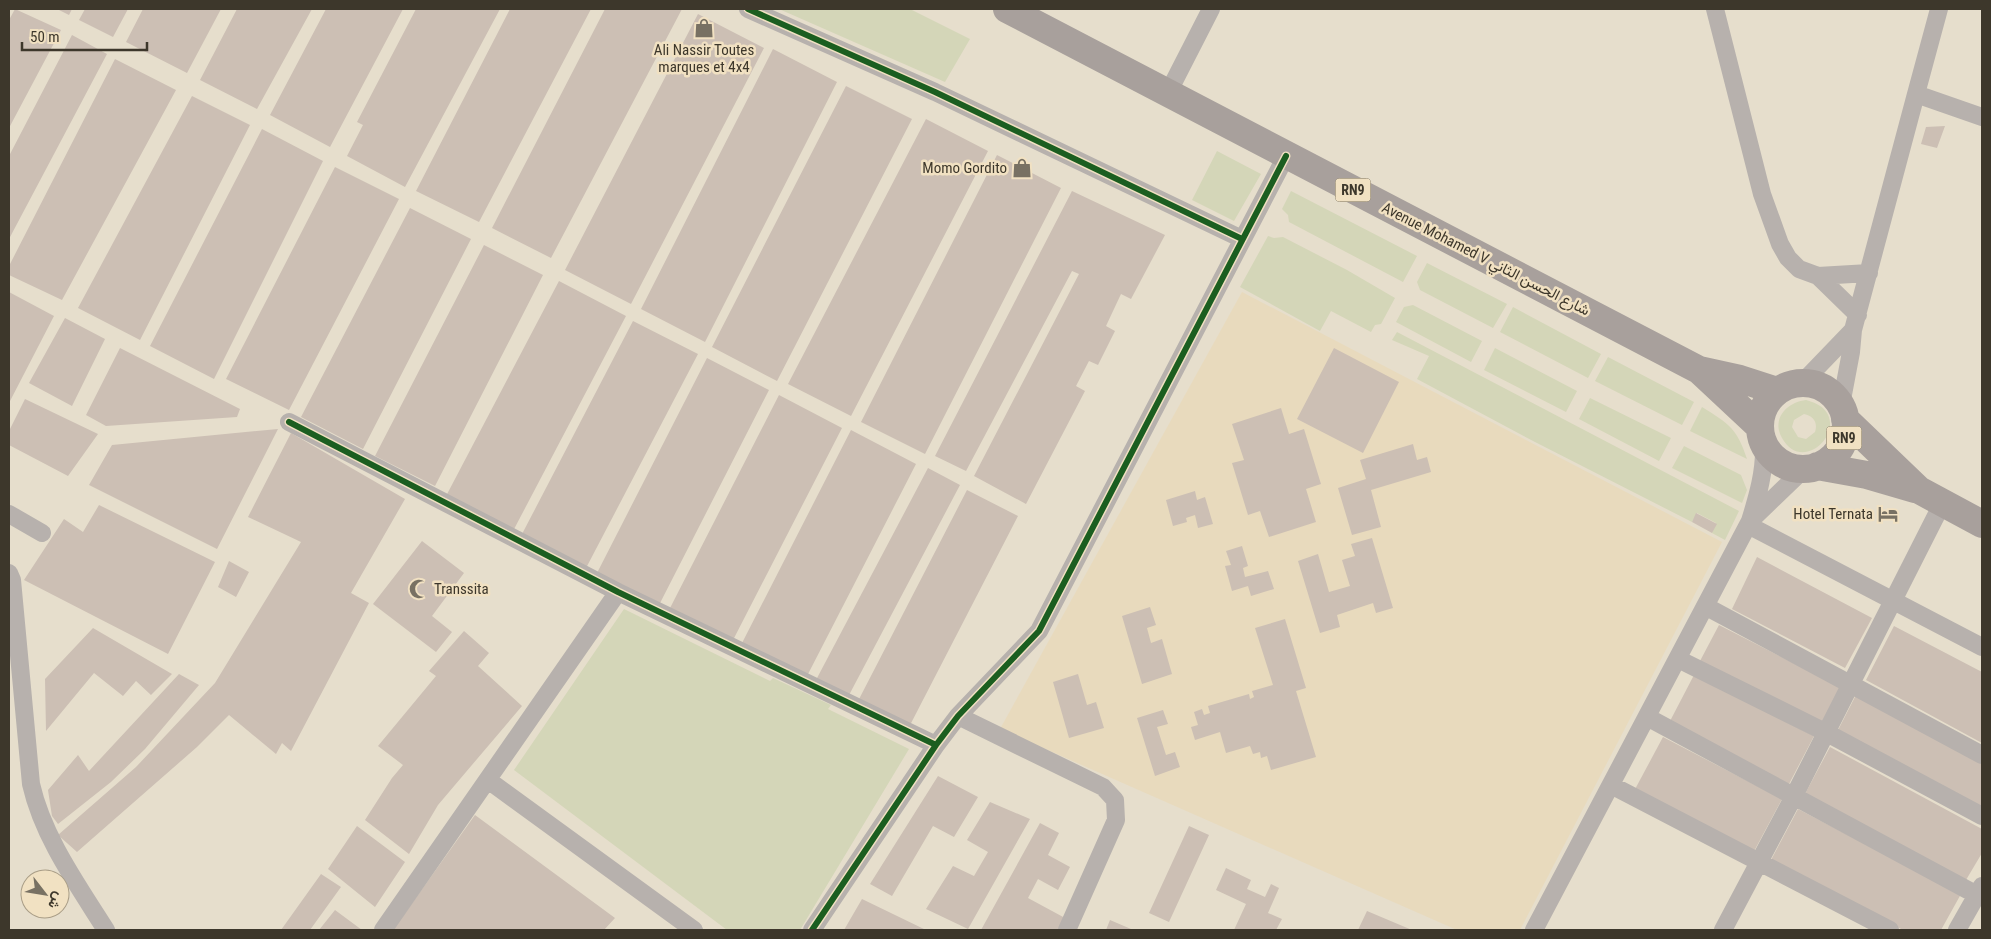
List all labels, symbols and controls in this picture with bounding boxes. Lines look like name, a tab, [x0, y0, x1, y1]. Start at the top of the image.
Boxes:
shop icon: Ali Nassir Toutes marques et 4x4	[693, 17, 715, 39]
scale bar	[22, 20, 148, 52]
text: 50 m	[30, 28, 60, 46]
place label: Ali Nassir Toutes marques et 4x4	[654, 41, 754, 76]
shop icon: Momo Gordito	[1011, 157, 1033, 179]
place label: Momo Gordito	[922, 159, 1007, 177]
road number: RN9	[1336, 178, 1370, 202]
street label: Avenue Mohamed V شارع الحسن الثاني	[1377, 199, 1593, 323]
road number: RN9	[1826, 426, 1862, 449]
hotel icon: Hotel Ternata	[1877, 503, 1899, 525]
place label: Hotel Ternata	[1793, 505, 1873, 523]
mosque icon: Transsita	[408, 578, 430, 600]
place label: Transsita	[434, 580, 489, 598]
north arrow	[20, 869, 70, 919]
text: ش	[44, 889, 67, 912]

